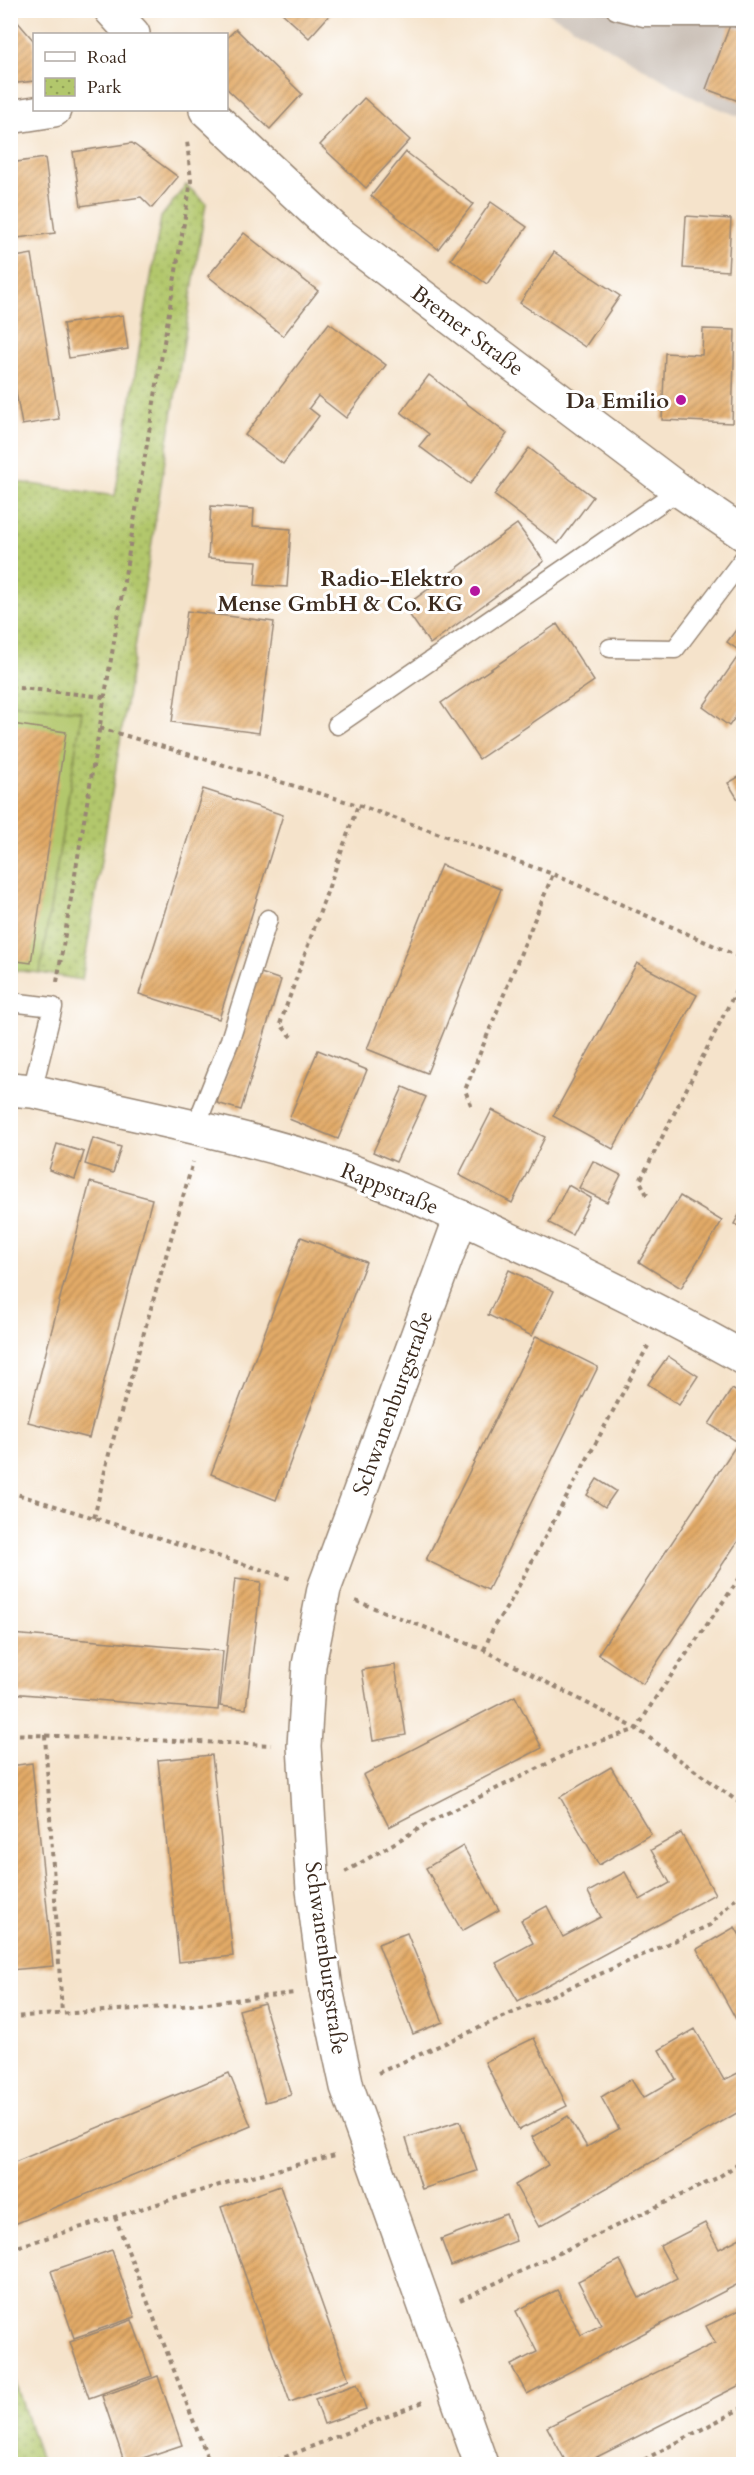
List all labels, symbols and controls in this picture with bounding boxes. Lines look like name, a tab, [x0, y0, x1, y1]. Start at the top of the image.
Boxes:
legend	[33, 33, 228, 111]
text: Road	[87, 45, 127, 70]
text: Park	[87, 75, 122, 100]
street label: Bremer Straße	[405, 278, 530, 383]
place label: Da Emilio	[566, 386, 669, 416]
marker: Da Emilio	[674, 393, 688, 407]
place label: Radio-Elektro Mense GmbH & Co. KG	[217, 564, 463, 619]
marker: Radio-Elektro Mense GmbH & Co. KG	[468, 584, 482, 598]
street label: Rappstraße	[336, 1156, 443, 1222]
street label: Schwanenburgstraße	[346, 1307, 440, 1500]
street label: Schwanenburgstraße	[298, 1860, 354, 2057]

